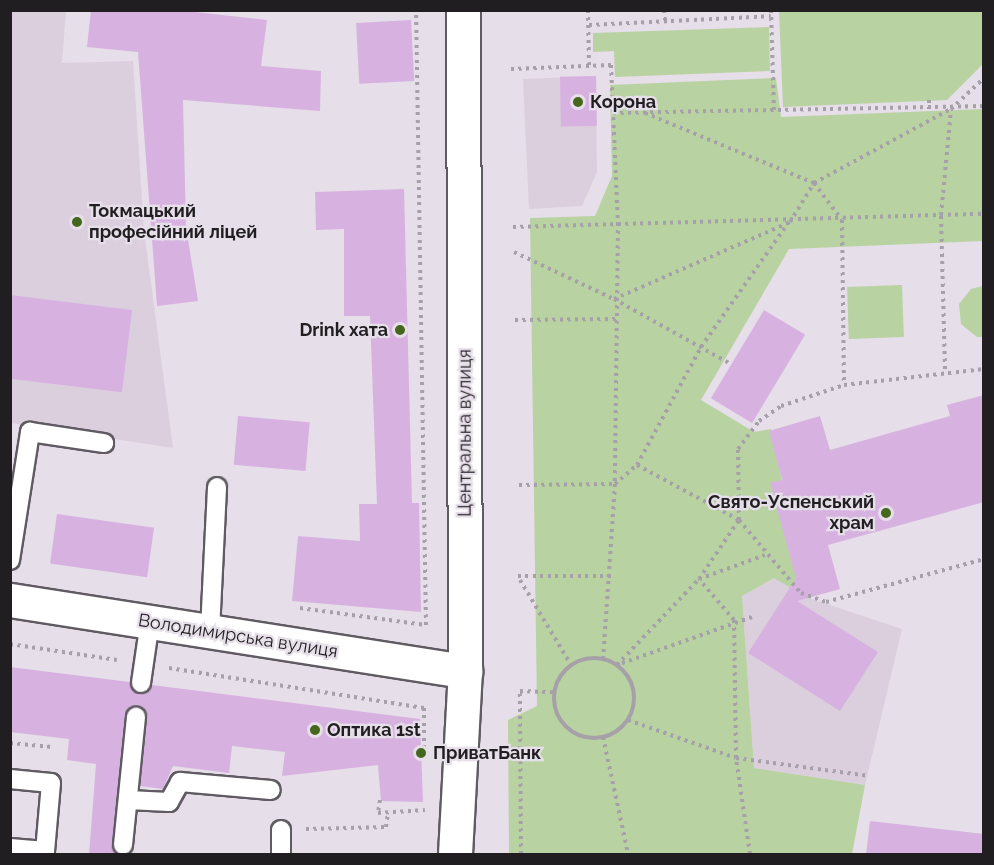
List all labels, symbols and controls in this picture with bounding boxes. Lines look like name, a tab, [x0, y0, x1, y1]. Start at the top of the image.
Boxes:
place label: Корона	[590, 91, 656, 113]
marker: Корона	[571, 95, 585, 109]
place label: Токмацький професійний ліцей	[89, 201, 257, 244]
marker: Токмацький професійний ліцей	[70, 215, 84, 229]
place label: Drink хата	[299, 319, 388, 341]
marker: Drink хата	[393, 323, 407, 337]
street label: Центральна вулиця	[454, 349, 476, 517]
place label: Свято-Успенський храм	[708, 492, 874, 534]
marker: Свято-Успенський храм	[879, 506, 893, 520]
street label: Володимирська вулиця	[137, 610, 339, 662]
place label: Оптика 1st	[327, 719, 421, 741]
marker: Оптика 1st	[308, 723, 322, 737]
place label: ПриватБанк	[433, 742, 541, 764]
marker: ПриватБанк	[414, 746, 428, 760]

